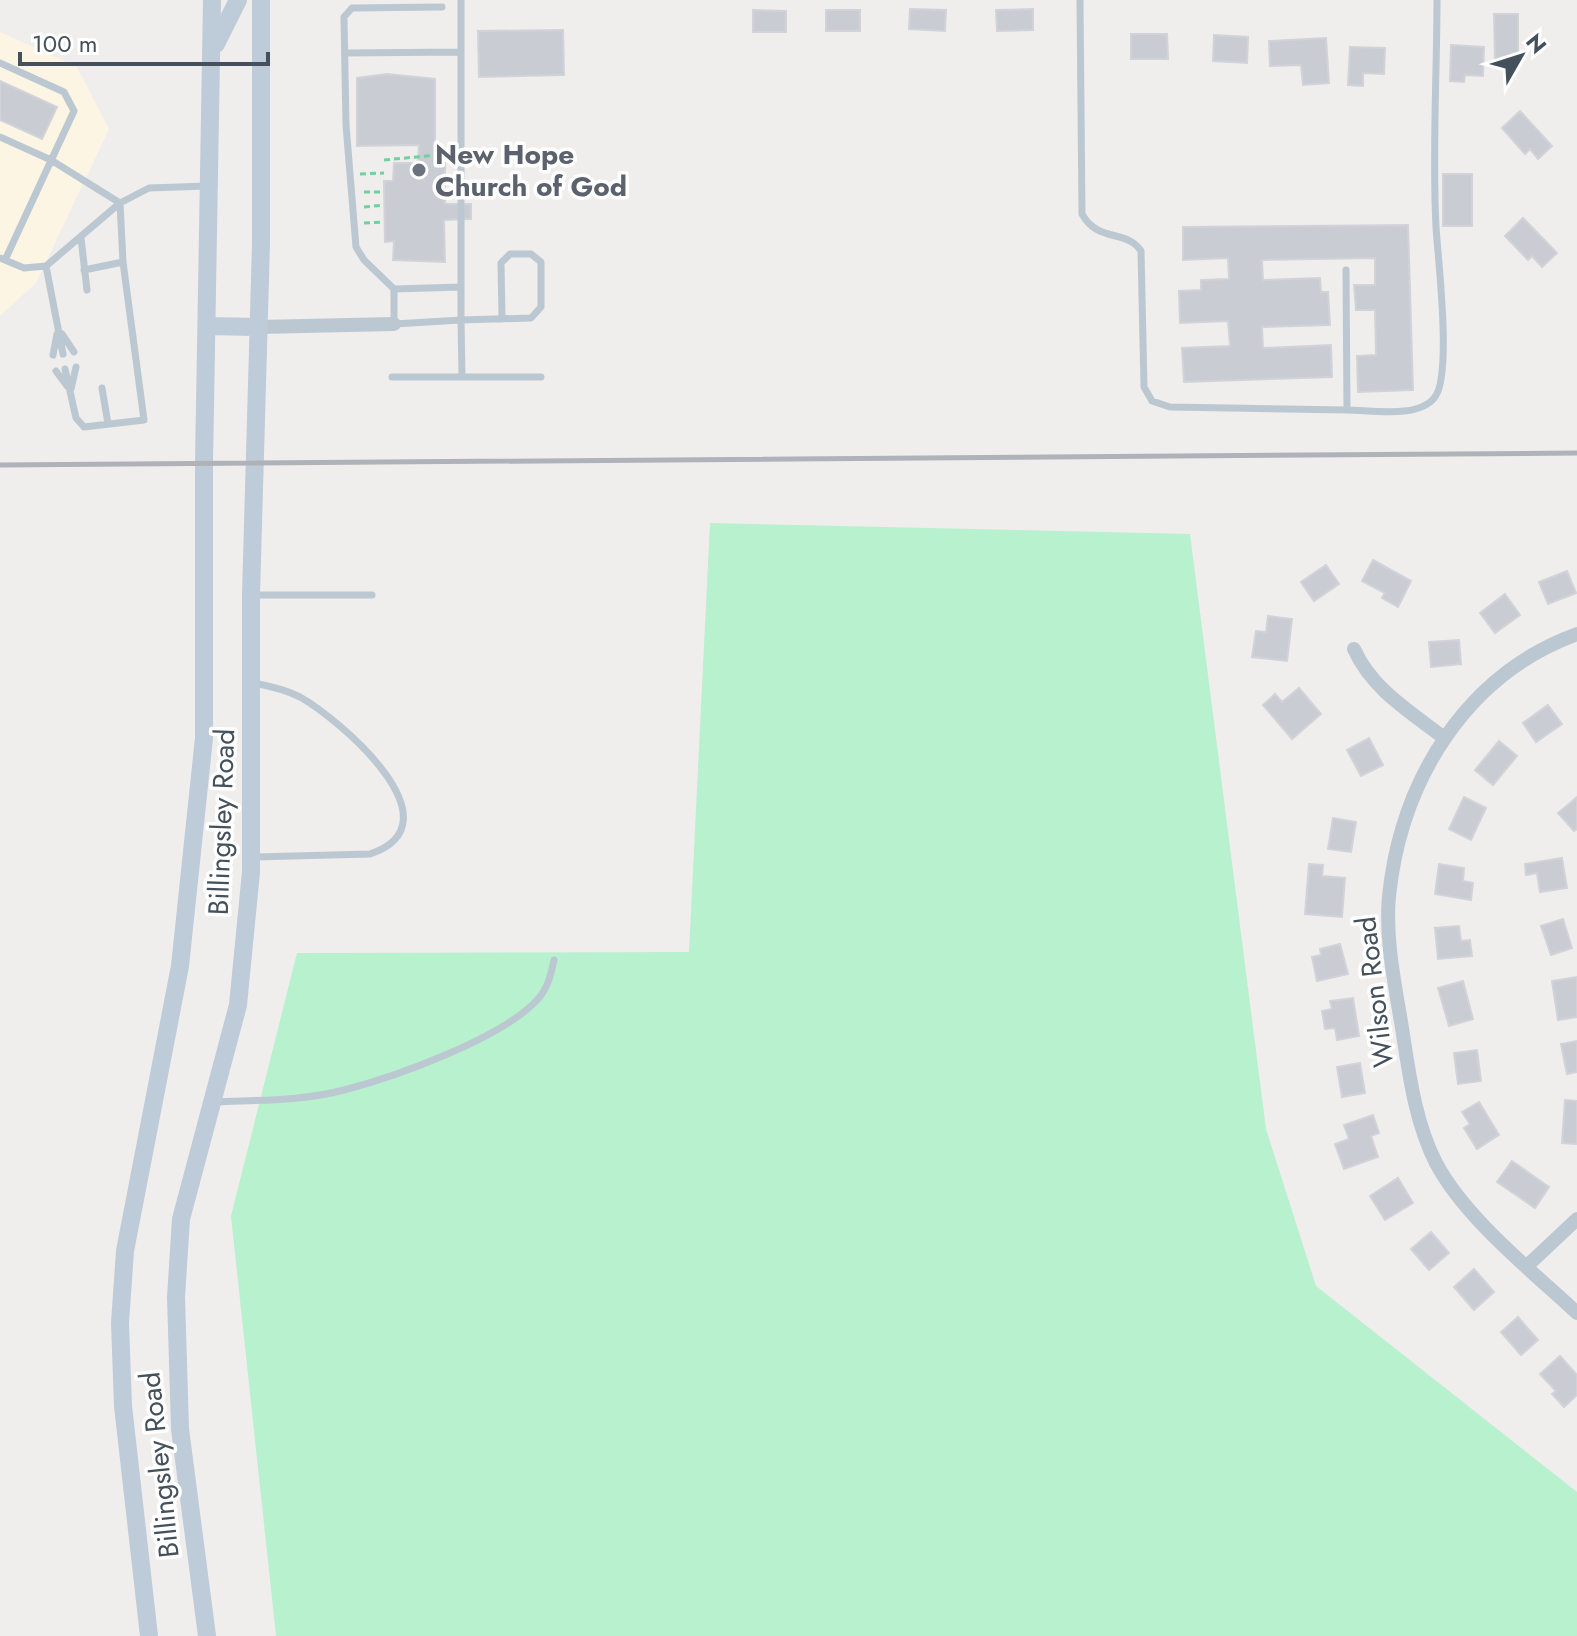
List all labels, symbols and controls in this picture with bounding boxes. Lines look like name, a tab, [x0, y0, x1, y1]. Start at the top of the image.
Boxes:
scale bar	[20, 16, 268, 66]
north arrow	[1481, 16, 1561, 96]
text: 100 m	[32, 26, 98, 61]
text: N	[1519, 27, 1554, 60]
place label: New Hope Church of God	[435, 134, 627, 207]
marker: New Hope Church of God	[410, 161, 428, 179]
street label: Billingsley Road	[198, 728, 245, 916]
street label: Wilson Road	[1345, 914, 1404, 1070]
street label: Billingsley Road	[129, 1370, 190, 1560]

